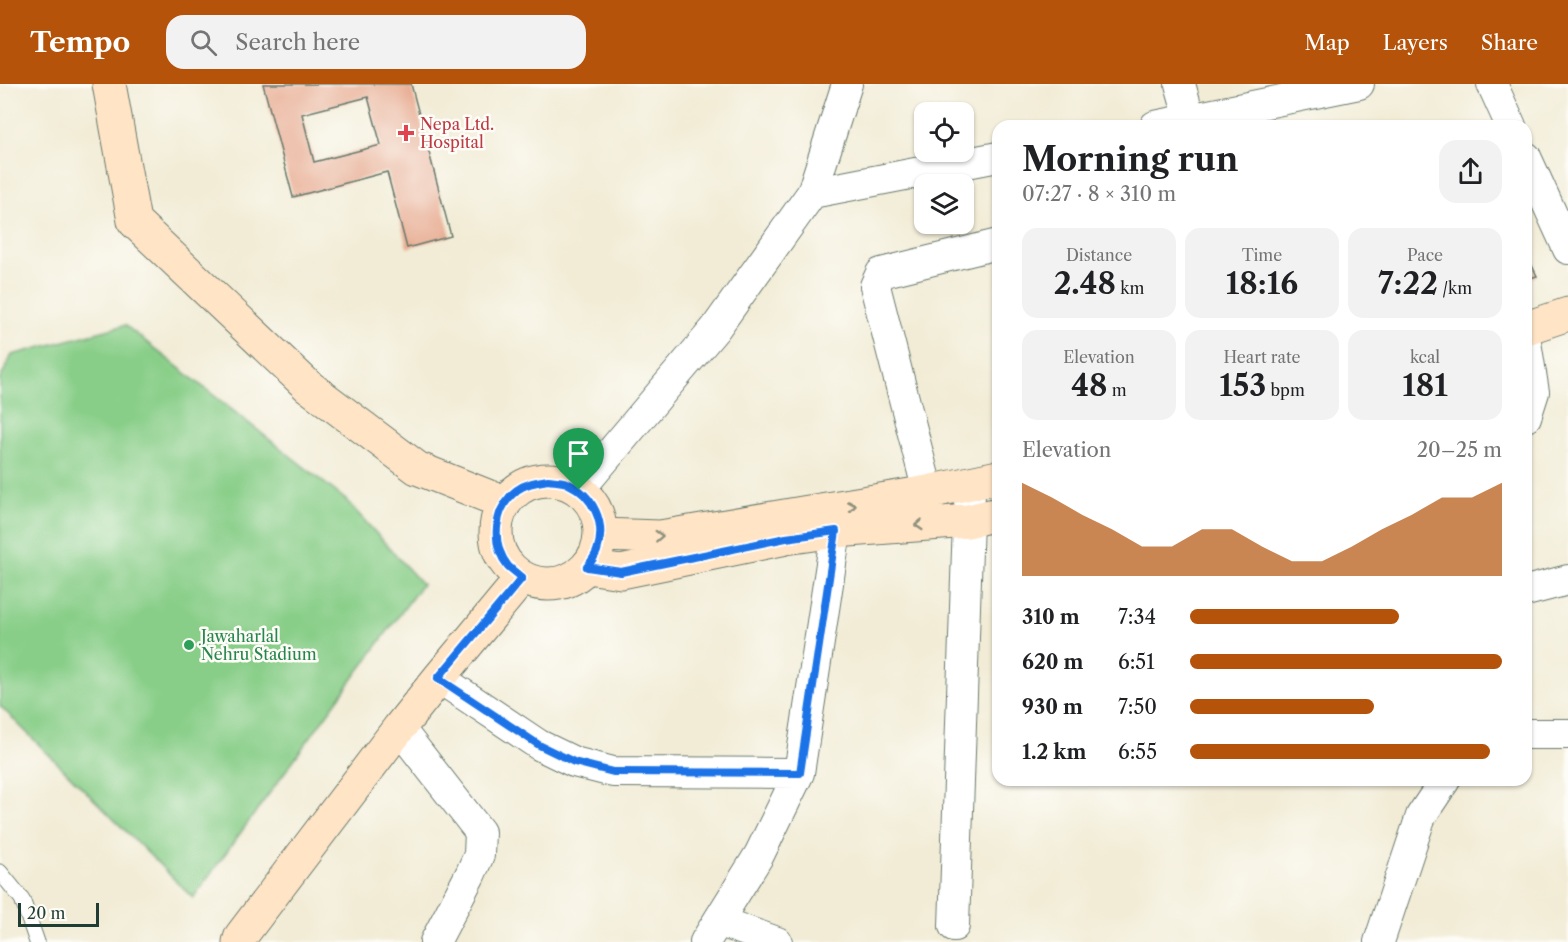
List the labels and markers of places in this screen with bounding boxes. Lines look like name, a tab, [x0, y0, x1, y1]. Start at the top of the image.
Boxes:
place label: Nepa Ltd. Hospital	[420, 114, 494, 152]
marker: Nepa Ltd. Hospital	[397, 124, 415, 142]
pin	[553, 428, 604, 490]
place label: Jawaharlal Nehru Stadium	[198, 626, 317, 664]
marker: Jawaharlal Nehru Stadium	[182, 638, 196, 652]

